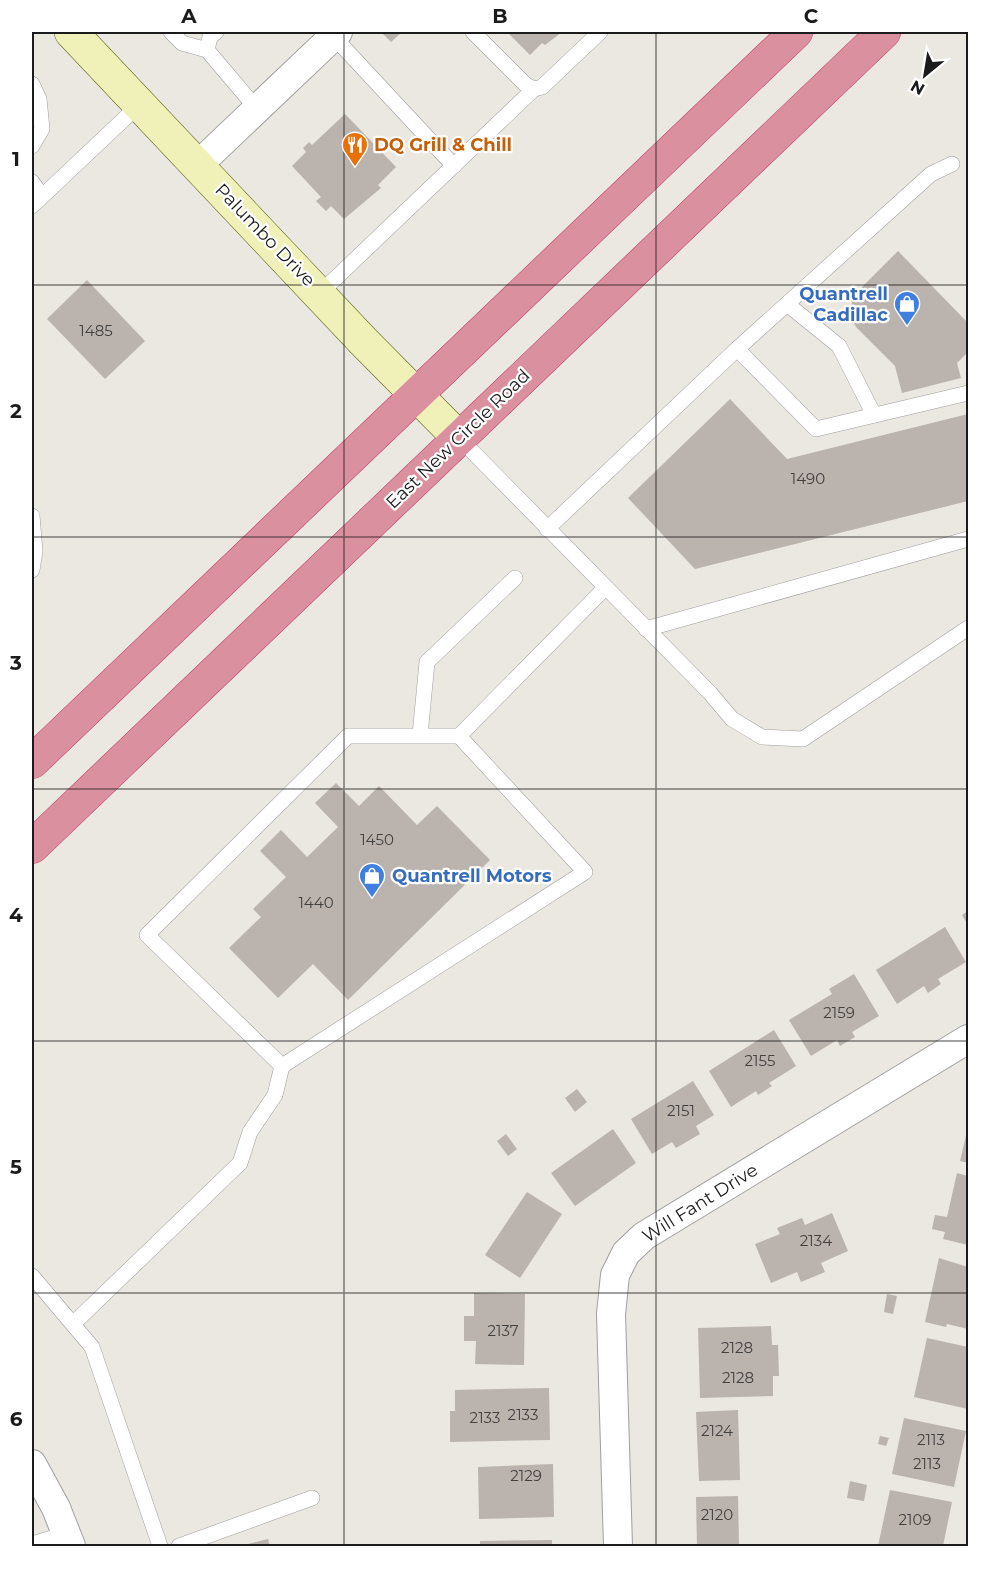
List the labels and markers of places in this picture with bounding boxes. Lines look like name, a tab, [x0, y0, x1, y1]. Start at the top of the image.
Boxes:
restaurant icon: DQ Grill & Chill	[340, 130, 370, 168]
place label: DQ Grill & Chill	[374, 134, 512, 156]
place label: Quantrell Cadillac	[799, 283, 888, 326]
shop icon: Quantrell Cadillac	[892, 289, 922, 327]
shop icon: Quantrell Motors	[357, 861, 387, 899]
place label: Quantrell Motors	[392, 865, 552, 887]

